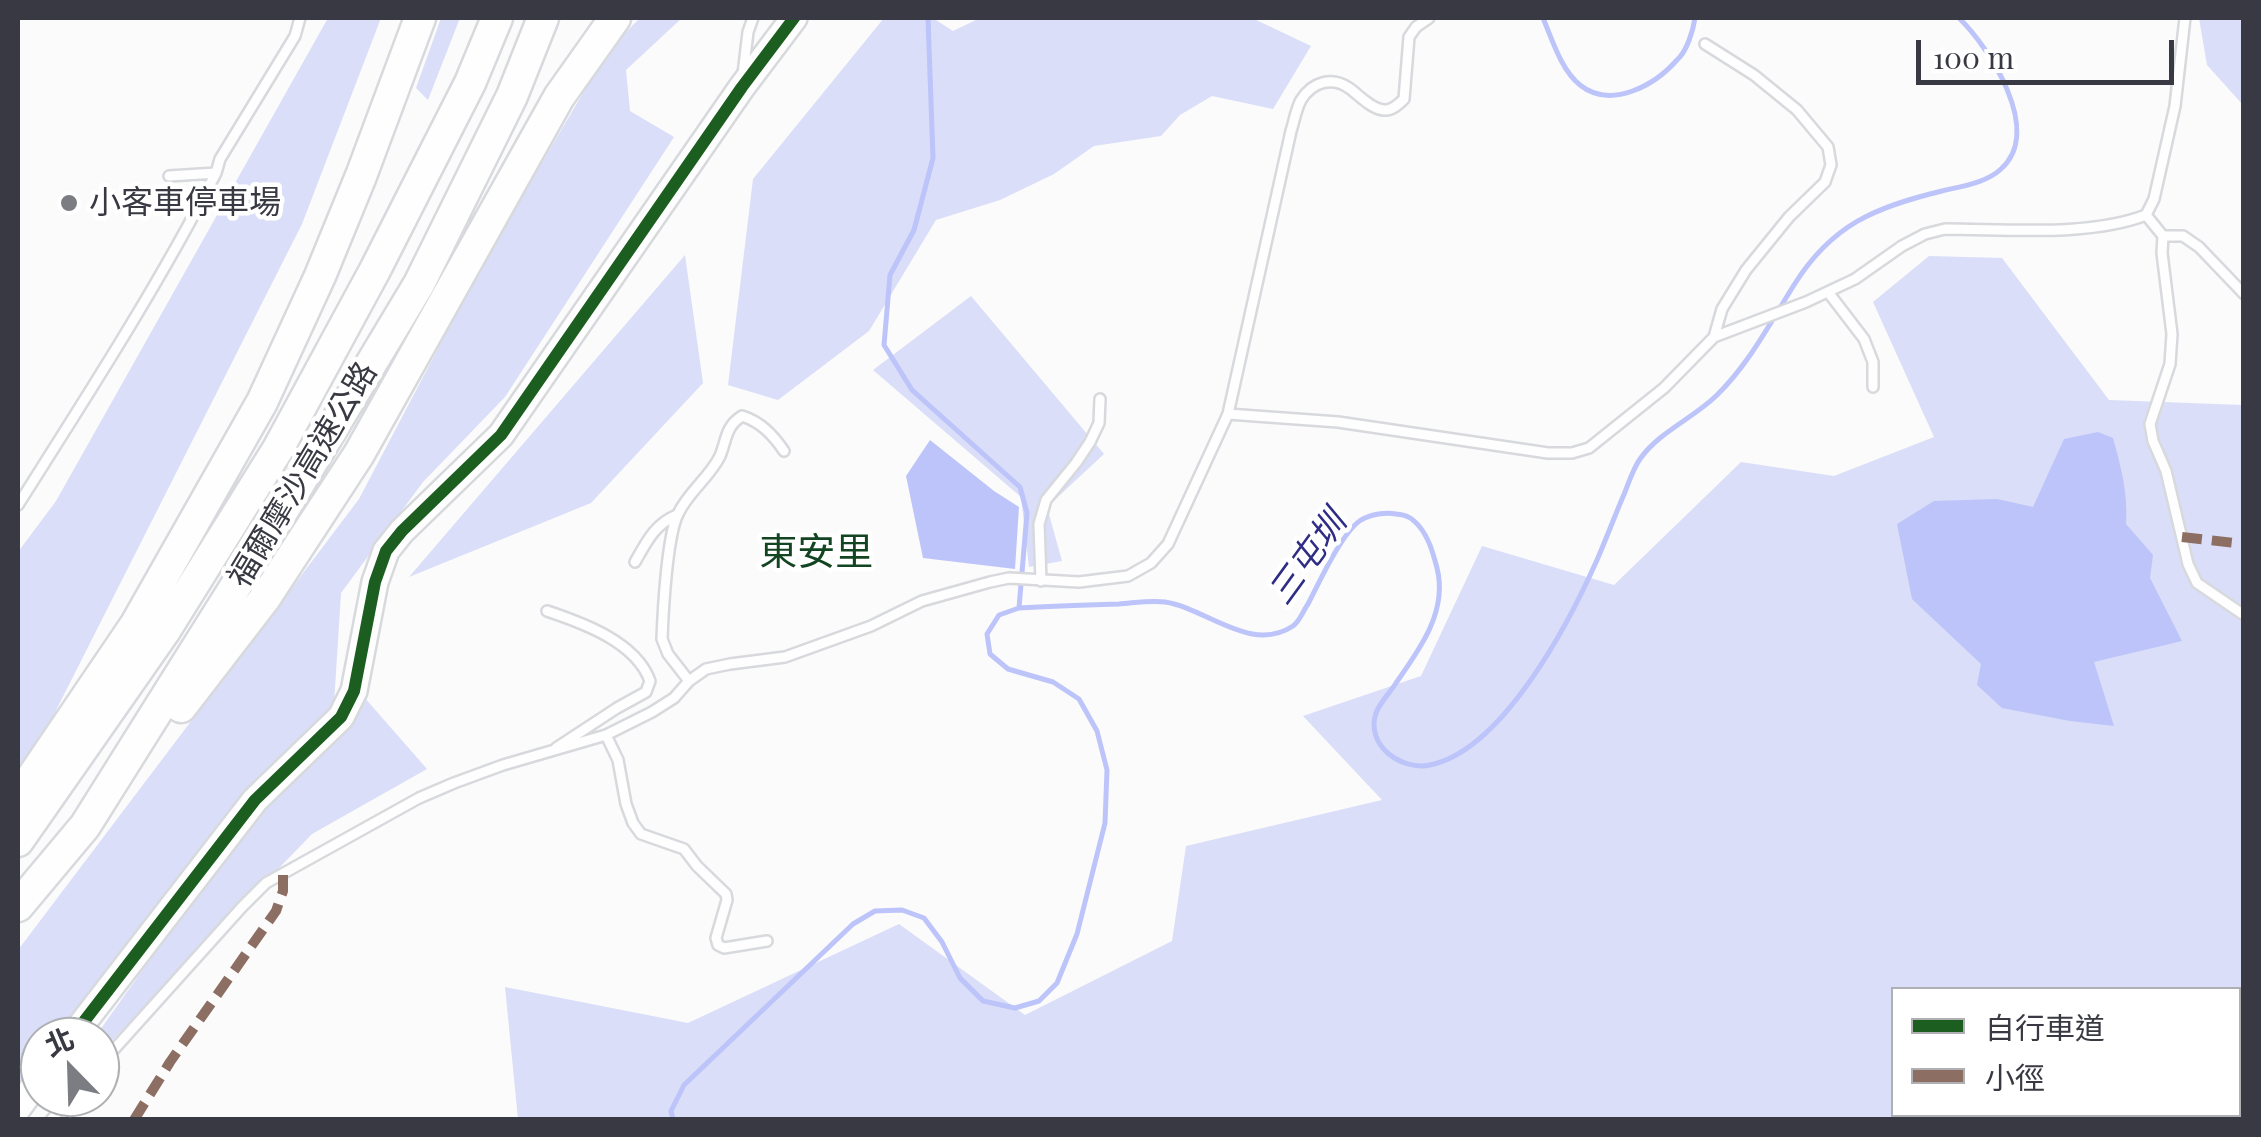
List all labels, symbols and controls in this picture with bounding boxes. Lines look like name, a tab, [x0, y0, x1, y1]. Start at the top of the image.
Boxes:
scale bar	[1921, 20, 2178, 82]
text: 100 m	[1933, 37, 2014, 77]
place label: 小客車停車場	[89, 184, 281, 222]
marker: 小客車停車場	[58, 192, 80, 214]
street label: 福爾摩沙高速公路	[221, 355, 385, 595]
water label: 三屯圳	[1260, 503, 1356, 613]
district label: 東安里	[759, 530, 873, 576]
legend	[1891, 987, 2241, 1117]
text: 自行車道	[1985, 1007, 2105, 1047]
north arrow	[20, 1017, 120, 1117]
text: 北	[39, 1018, 79, 1063]
text: 小徑	[1985, 1057, 2045, 1097]

